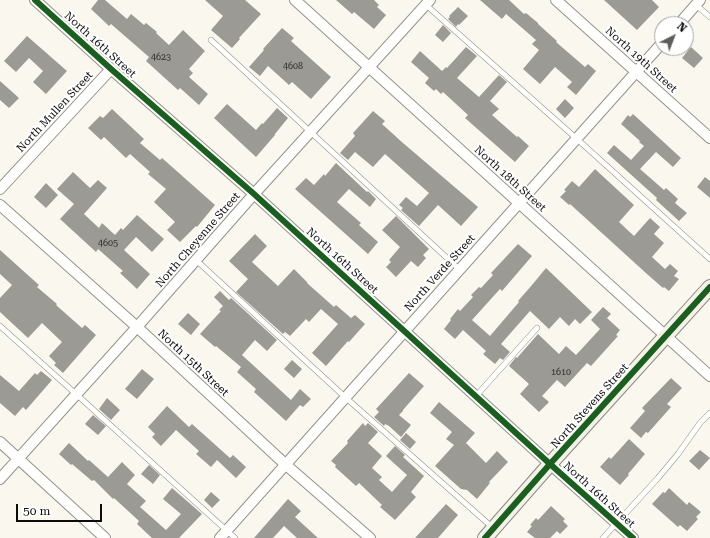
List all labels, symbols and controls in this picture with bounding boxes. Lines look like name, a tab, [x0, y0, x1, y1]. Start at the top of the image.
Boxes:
street label: North 16th Street	[61, 9, 139, 81]
north arrow	[654, 16, 694, 56]
street label: North 19th Street	[602, 24, 680, 96]
house number: 4623	[151, 52, 171, 62]
house number: 4608	[283, 61, 303, 71]
street label: North Mullen Street	[14, 69, 96, 155]
street label: North 18th Street	[471, 143, 549, 215]
street label: North Cheyenne Street	[153, 190, 243, 290]
street label: North 16th Street	[303, 225, 381, 297]
street label: North Verde Street	[402, 232, 478, 314]
house number: 4605	[98, 238, 118, 248]
street label: North 15th Street	[155, 327, 231, 399]
street label: North Stevens Street	[548, 361, 632, 451]
house number: 1610	[551, 367, 571, 377]
street label: North 16th Street	[560, 459, 638, 531]
scale bar	[18, 496, 104, 522]
text: 50 m	[23, 504, 50, 518]

